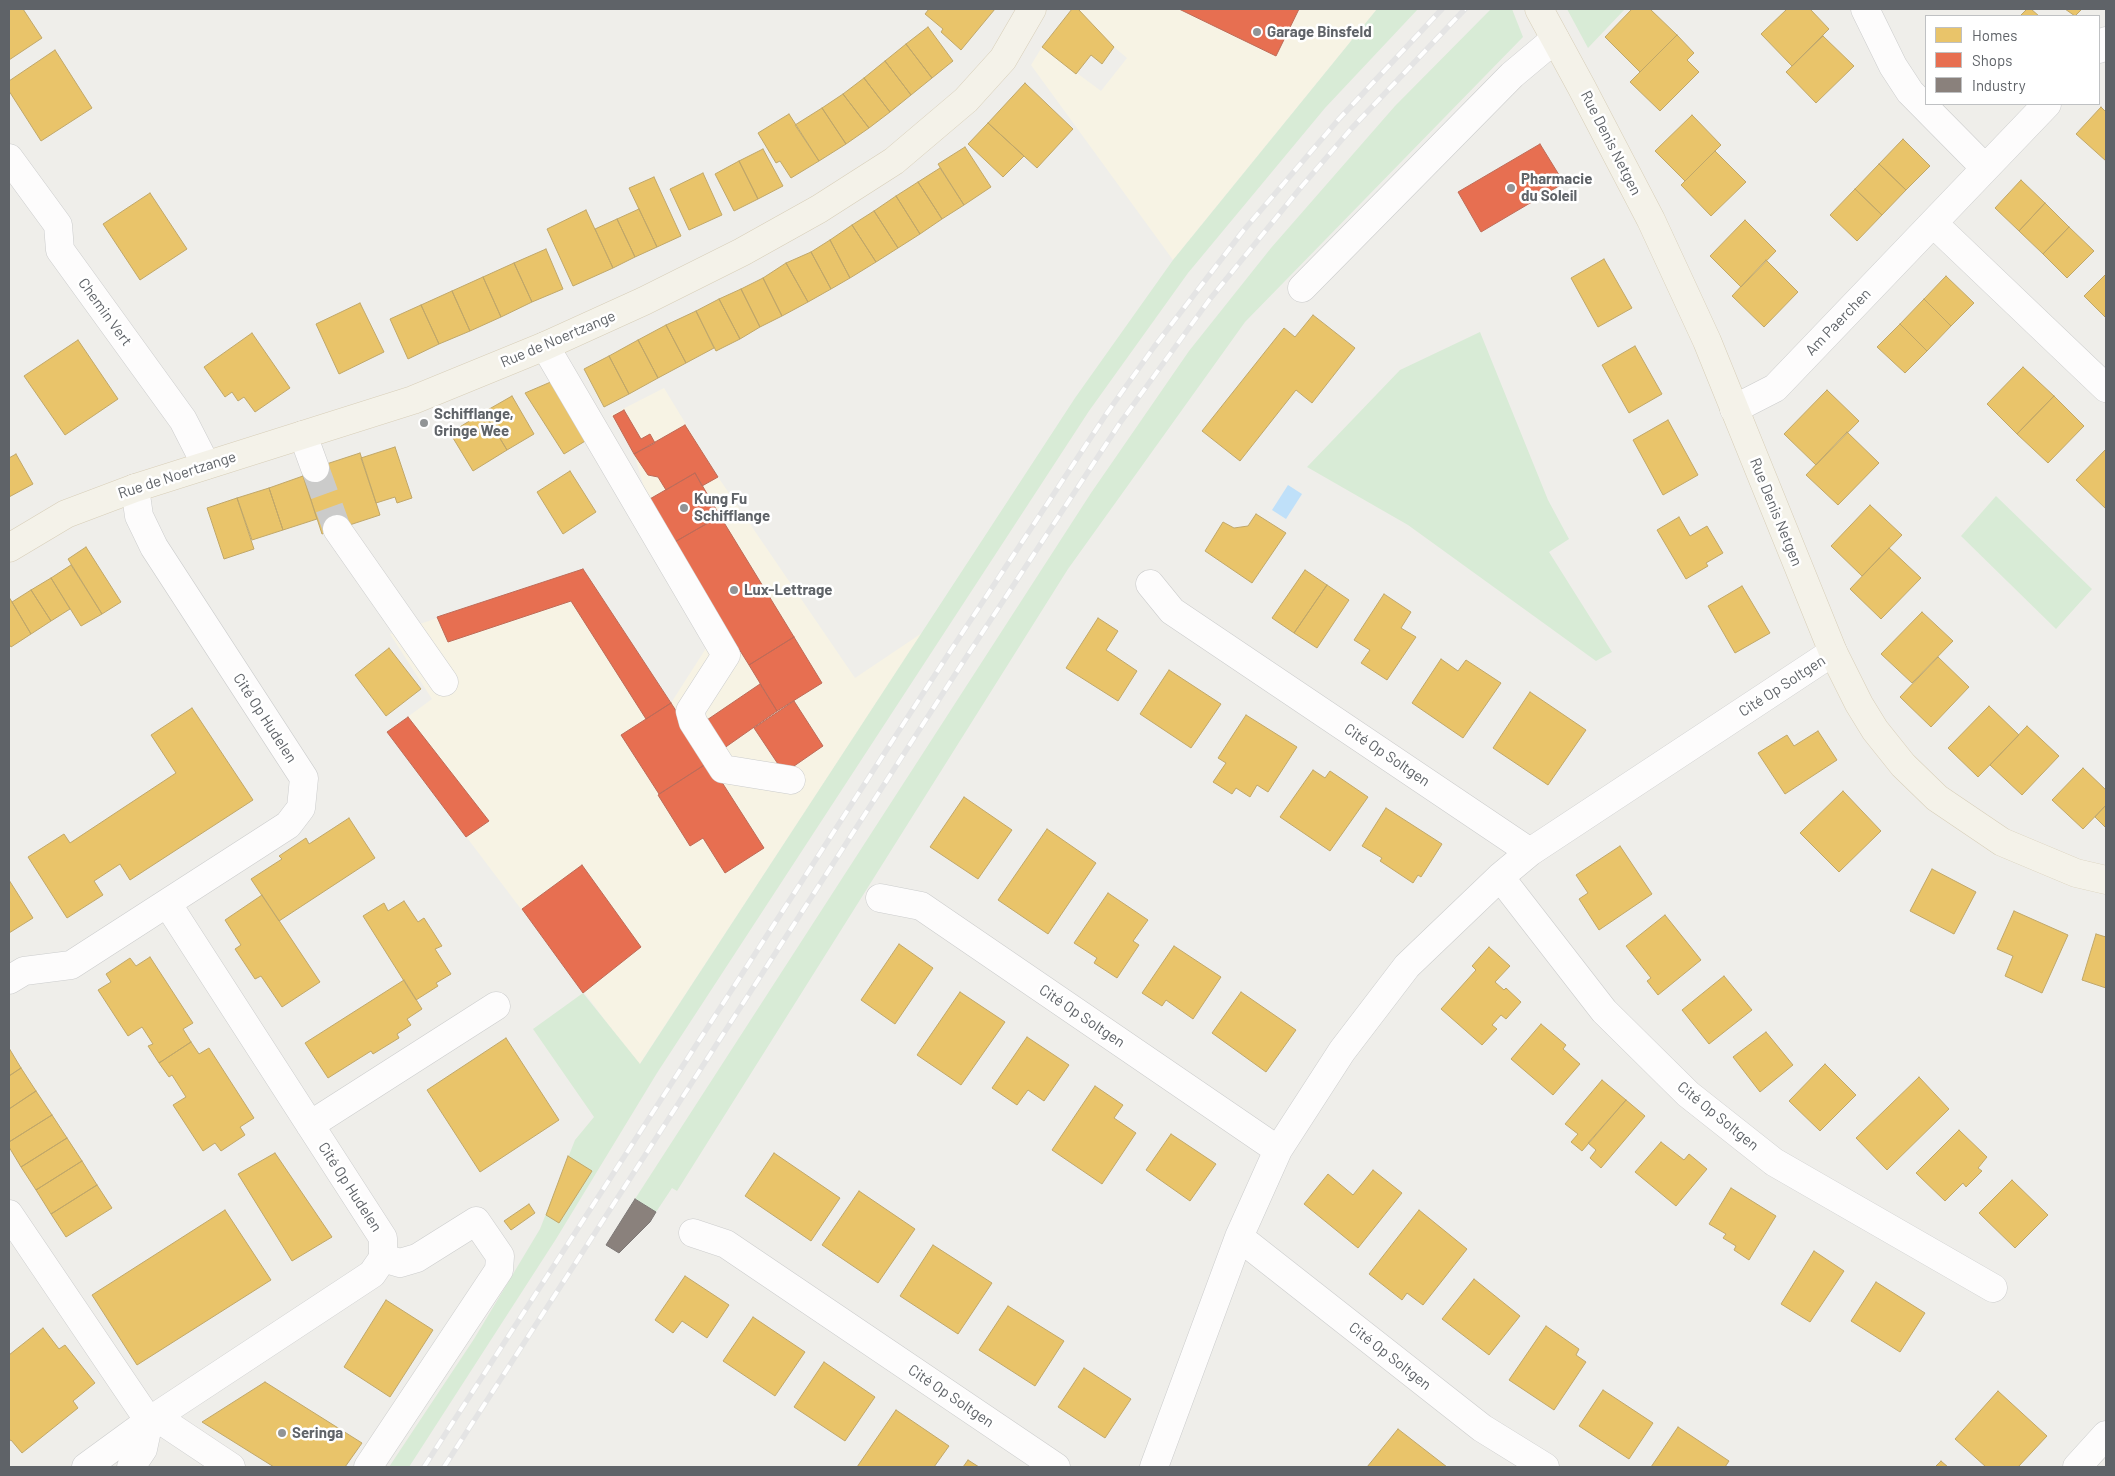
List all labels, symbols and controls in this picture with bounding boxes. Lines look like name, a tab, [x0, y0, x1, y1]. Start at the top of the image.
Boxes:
legend	[1925, 15, 2100, 105]
place label: Garage Binsfeld	[1267, 23, 1372, 41]
marker: Garage Binsfeld	[1251, 26, 1263, 38]
text: Homes	[1972, 26, 2017, 44]
text: Shops	[1972, 51, 2012, 69]
text: Industry	[1972, 76, 2026, 94]
street label: Rue Denis Netgen	[1577, 88, 1645, 198]
place label: Pharmacie du Soleil	[1521, 170, 1592, 205]
marker: Pharmacie du Soleil	[1505, 182, 1517, 194]
street label: Chemin Vert	[74, 275, 136, 349]
street label: Am Paerchen	[1802, 285, 1874, 359]
street label: Rue de Noertzange	[498, 307, 618, 371]
place label: Schifflange, Gringe Wee	[434, 405, 514, 440]
marker: Schifflange, Gringe Wee	[418, 417, 430, 429]
street label: Rue de Noertzange	[116, 447, 238, 503]
street label: Rue Denis Netgen	[1746, 455, 1806, 569]
place label: Kung Fu Schifflange	[694, 490, 770, 525]
marker: Kung Fu Schifflange	[678, 502, 690, 514]
place label: Lux-Lettrage	[744, 581, 832, 599]
marker: Lux-Lettrage	[728, 584, 740, 596]
street label: Cité Op Soltgen	[1735, 651, 1829, 721]
street label: Cité Op Hudelen	[229, 670, 301, 766]
street label: Cité Op Soltgen	[1341, 720, 1433, 790]
street label: Cité Op Soltgen	[1036, 981, 1128, 1051]
street label: Cité Op Soltgen	[1674, 1078, 1762, 1154]
street label: Cité Op Hudelen	[314, 1139, 386, 1235]
street label: Cité Op Soltgen	[1345, 1318, 1435, 1394]
street label: Cité Op Soltgen	[905, 1361, 997, 1431]
place label: Seringa	[292, 1424, 343, 1442]
marker: Seringa	[276, 1427, 288, 1439]

